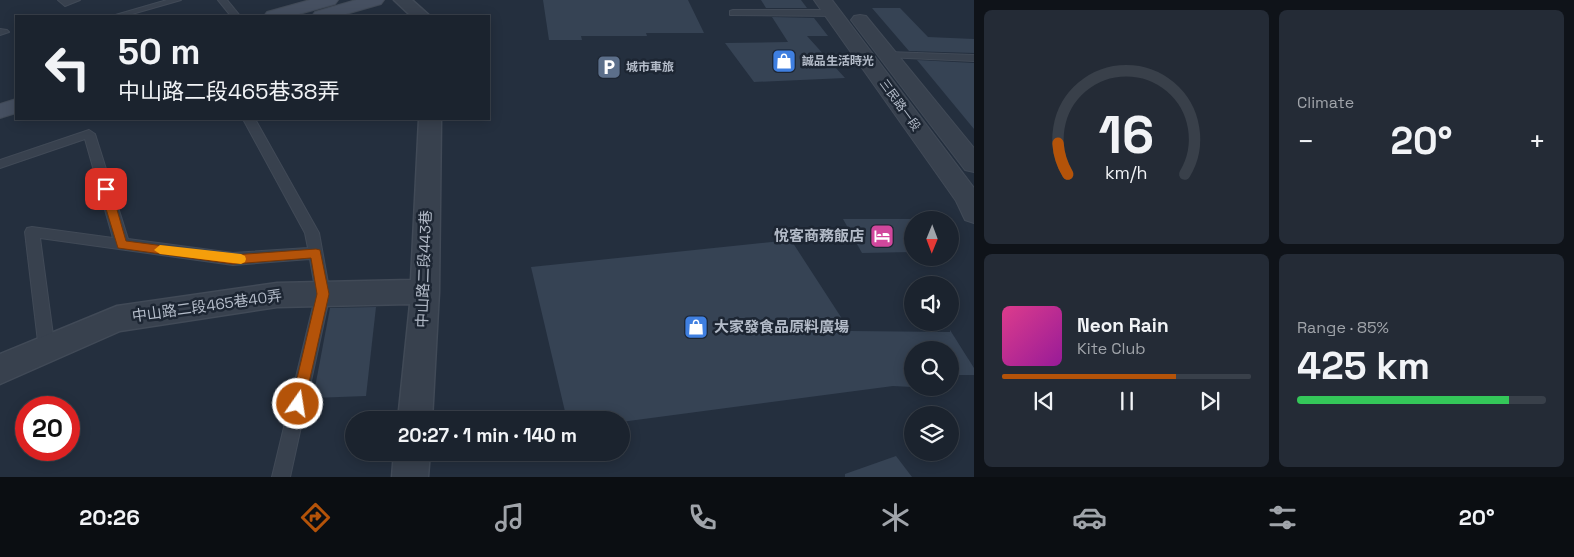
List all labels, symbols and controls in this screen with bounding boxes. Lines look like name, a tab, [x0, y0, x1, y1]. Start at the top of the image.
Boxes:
text: 50 m	[118, 30, 200, 74]
icon: left	[35, 35, 100, 100]
shop icon: 誠品生活時光	[771, 48, 797, 74]
place label: 誠品生活時光	[802, 53, 874, 69]
parking icon: 城市車旅	[596, 54, 622, 80]
place label: 城市車旅	[626, 59, 674, 75]
street label: 三民路一段	[876, 76, 924, 134]
text: 中山路二段465巷38弄	[118, 77, 339, 105]
text: Climate	[1297, 92, 1354, 113]
text: 16	[1099, 102, 1154, 168]
text: 20°	[1390, 117, 1453, 165]
text: −	[1297, 123, 1314, 159]
text: +	[1529, 123, 1546, 159]
text: km/h	[1105, 161, 1148, 184]
pin	[85, 168, 127, 210]
icon: arrive	[92, 175, 120, 203]
street label: 中山路二段443巷	[412, 210, 435, 328]
north arrow	[904, 211, 959, 266]
map controls	[904, 211, 959, 461]
hotel icon: 悅客商務飯店	[869, 223, 895, 249]
place label: 悅客商務飯店	[774, 226, 864, 245]
button: sound	[904, 276, 959, 331]
street label: 中山路二段465巷40弄	[131, 286, 283, 325]
text: Neon Rain	[1077, 313, 1169, 338]
shop icon: 大家發食品原料廣場	[683, 314, 709, 340]
place label: 大家發食品原料廣場	[714, 317, 849, 336]
text: Range · 85%	[1297, 317, 1389, 338]
text: Kite Club	[1077, 338, 1146, 359]
button: search	[904, 341, 959, 396]
text: 425 km	[1297, 342, 1430, 390]
position arrow	[271, 377, 323, 429]
icon: previous	[1030, 387, 1058, 415]
icon: pause	[1113, 387, 1141, 415]
icon: next	[1196, 387, 1224, 415]
speed limit sign: 20	[15, 396, 80, 461]
button: layers	[904, 406, 959, 461]
text: 20:27 · 1 min · 140 m	[398, 423, 577, 448]
icon: directions	[298, 500, 333, 535]
icon: music	[492, 500, 527, 535]
icon: phone	[685, 500, 720, 535]
icon: climate	[878, 500, 913, 535]
icon: car	[1072, 500, 1107, 535]
icon: filters	[1265, 500, 1300, 535]
text: 20:26	[79, 503, 140, 531]
text: 20°	[1459, 503, 1495, 531]

